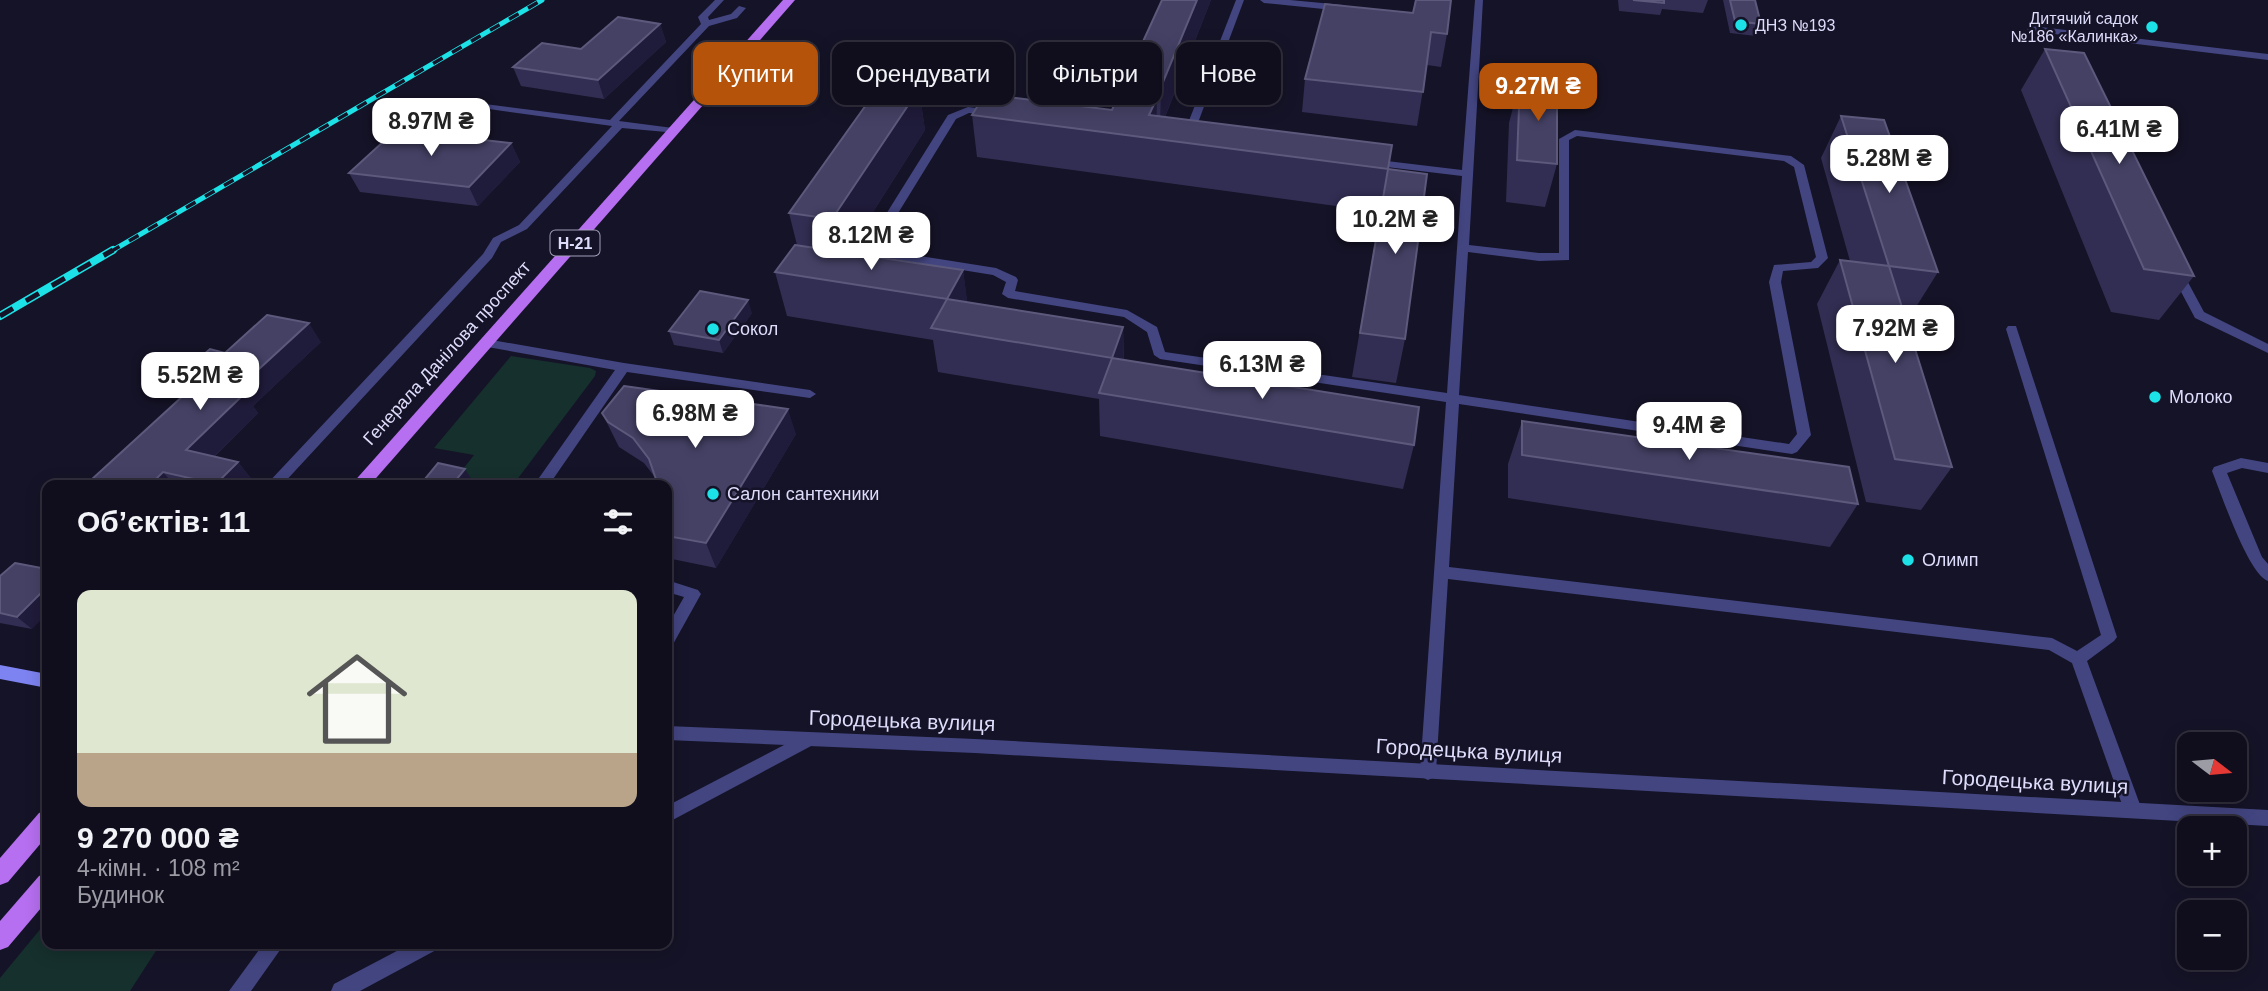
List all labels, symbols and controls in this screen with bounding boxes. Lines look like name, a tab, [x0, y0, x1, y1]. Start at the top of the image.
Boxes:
place label: Дитячий садок №186 «Калинка»	[2010, 10, 2139, 45]
marker: ДНЗ №193	[1733, 17, 1749, 33]
place label: ДНЗ №193	[1755, 17, 1835, 34]
marker: Дитячий садок №186 «Калинка»	[2144, 19, 2160, 35]
chip: Купити	[693, 42, 818, 105]
chip: Орендувати	[832, 42, 1014, 105]
chip: Фільтри	[1028, 42, 1162, 105]
chip: Нове	[1176, 42, 1281, 105]
pin: 9.27M ₴	[1473, 64, 1603, 123]
text: 9.27M ₴	[1495, 73, 1581, 99]
pin: 8.97M ₴	[366, 99, 496, 158]
pin: 6.41M ₴	[2054, 106, 2184, 166]
text: 8.97M ₴	[388, 108, 474, 134]
text: 6.41M ₴	[2076, 116, 2162, 142]
pin: 5.28M ₴	[1824, 136, 1954, 195]
text: 5.28M ₴	[1846, 145, 1932, 171]
pin: 10.2M ₴	[1330, 196, 1460, 256]
text: 10.2M ₴	[1352, 206, 1438, 232]
pin: 8.12M ₴	[806, 212, 936, 272]
text: 8.12M ₴	[828, 222, 914, 248]
road number: Н-21	[550, 230, 600, 256]
street label: Генерала Данілова проспект	[359, 257, 535, 449]
pin: 7.92M ₴	[1830, 306, 1960, 365]
text: 7.92M ₴	[1852, 315, 1938, 341]
place label: Сокол	[727, 319, 778, 339]
marker: Сокол	[705, 321, 721, 337]
pin: 6.13M ₴	[1197, 342, 1327, 401]
text: 6.13M ₴	[1219, 351, 1305, 377]
pin: 5.52M ₴	[135, 352, 265, 412]
text: 5.52M ₴	[157, 362, 243, 388]
place label: Молоко	[2169, 387, 2233, 407]
marker: Молоко	[2147, 389, 2163, 405]
pin: 6.98M ₴	[630, 391, 760, 450]
text: 6.98M ₴	[652, 400, 738, 426]
pin: 9.4M ₴	[1632, 402, 1746, 462]
text: 9.4M ₴	[1653, 412, 1725, 438]
place label: Салон сантехники	[727, 484, 879, 504]
marker: Салон сантехники	[705, 486, 721, 502]
icon: filters	[599, 503, 637, 541]
text: Об’єктів: 11	[77, 505, 250, 538]
place label: Олимп	[1922, 550, 1978, 570]
marker: Олимп	[1900, 552, 1916, 568]
icon: home	[294, 636, 420, 762]
street label: Городецька вулиця	[808, 706, 996, 735]
north arrow	[2177, 732, 2247, 802]
map controls	[2177, 732, 2247, 970]
street label: Городецька вулиця	[1375, 734, 1563, 767]
street label: Городецька вулиця	[1941, 765, 2129, 798]
button: +	[2177, 816, 2247, 886]
text: 9 270 000 ₴	[77, 821, 239, 854]
text: 4-кімн. · 108 m²	[77, 855, 240, 881]
text: Будинок	[77, 882, 164, 908]
button: −	[2177, 900, 2247, 970]

